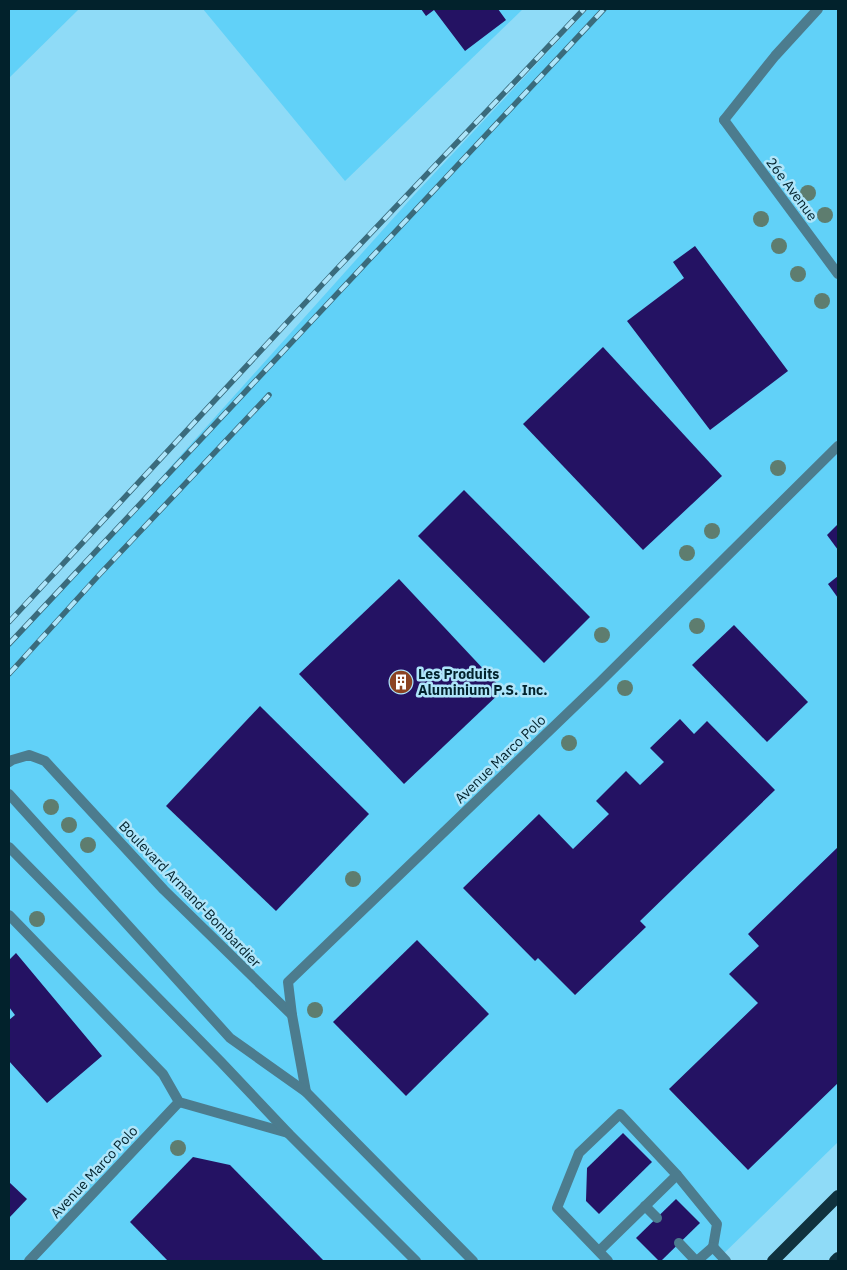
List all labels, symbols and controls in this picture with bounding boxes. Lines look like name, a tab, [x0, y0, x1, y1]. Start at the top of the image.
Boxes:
street label: 26e Avenue	[762, 154, 822, 224]
place label: Les Produits Aluminium P.S. Inc.	[418, 665, 548, 699]
building icon: Les Produits Aluminium P.S. Inc.	[388, 669, 414, 695]
street label: Avenue Marco Polo	[451, 711, 549, 807]
street label: Boulevard Armand-Bombardier	[115, 817, 265, 971]
street label: Avenue Marco Polo	[47, 1122, 142, 1222]

